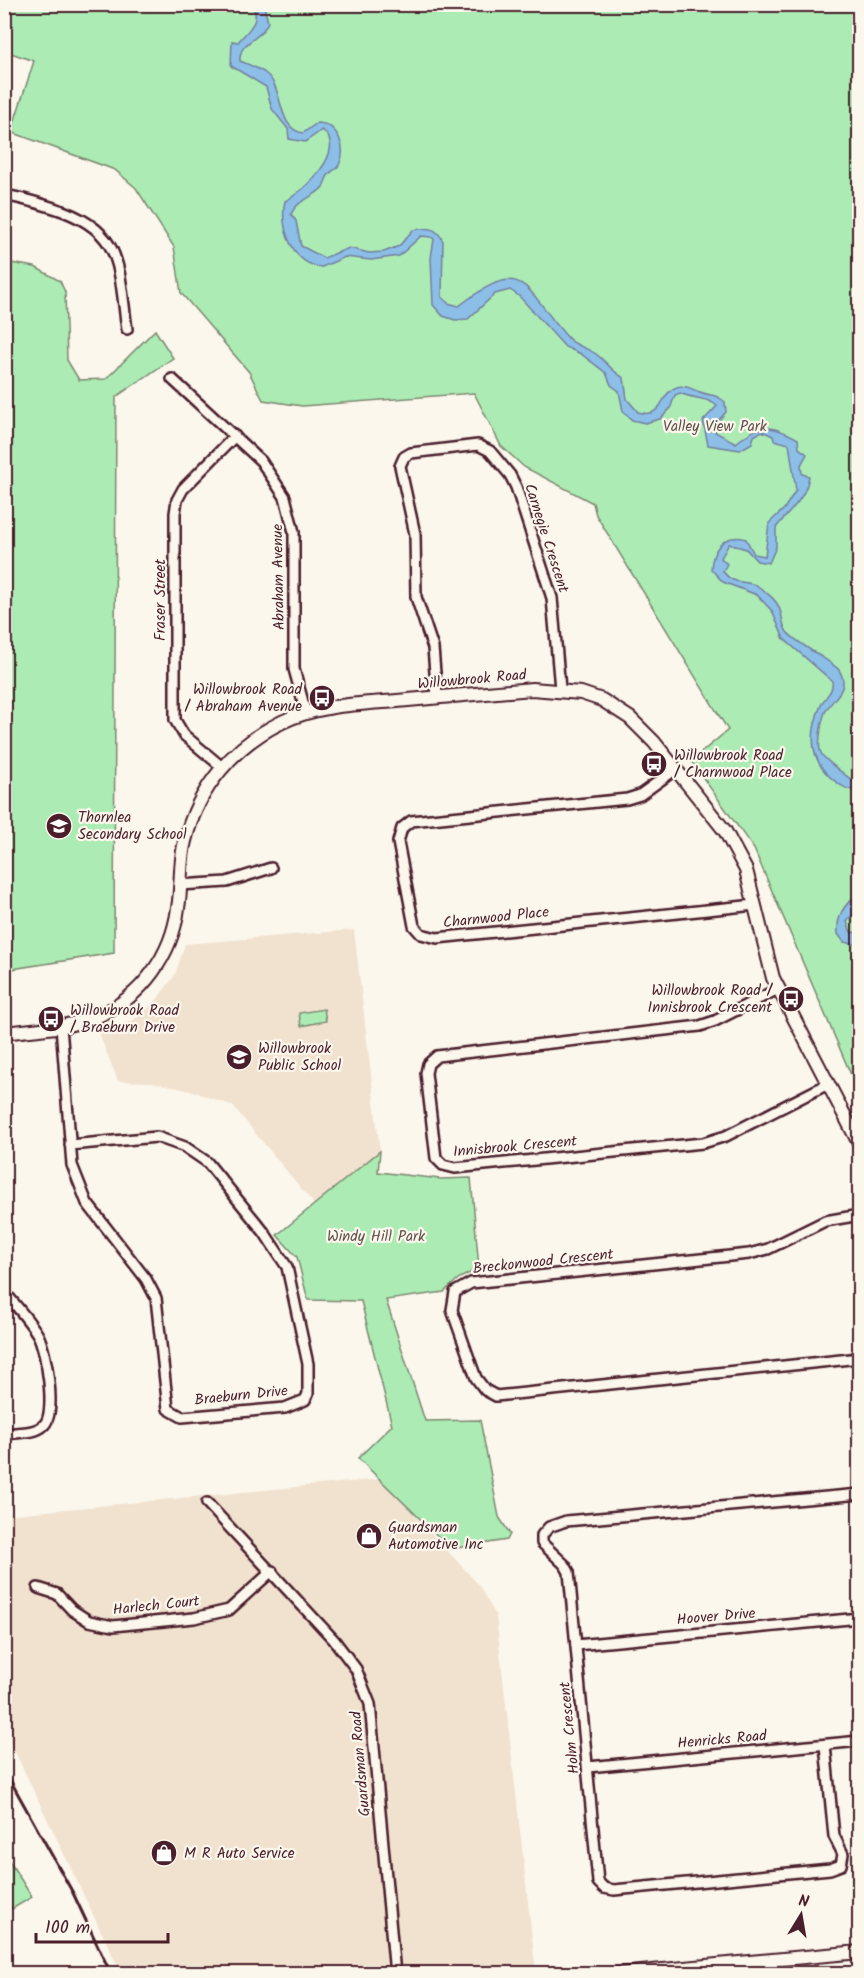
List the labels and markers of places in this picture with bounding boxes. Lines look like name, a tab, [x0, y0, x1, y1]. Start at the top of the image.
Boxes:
place label: Willowbrook Road / Abraham Avenue	[184, 678, 303, 719]
bus stop icon: Willowbrook Road / Abraham Avenue	[307, 683, 337, 713]
place label: Willowbrook Road / Charnwood Place	[674, 744, 792, 785]
bus stop icon: Willowbrook Road / Charnwood Place	[639, 749, 669, 779]
place label: Thornlea Secondary School	[78, 806, 187, 847]
school or university icon: Thornlea Secondary School	[44, 811, 74, 841]
place label: Willowbrook Road / Innisbrook Crescent	[648, 979, 774, 1020]
bus stop icon: Willowbrook Road / Innisbrook Crescent	[776, 984, 806, 1014]
place label: Willowbrook Road / Braeburn Drive	[70, 999, 180, 1040]
bus stop icon: Willowbrook Road / Braeburn Drive	[36, 1004, 66, 1034]
place label: Willowbrook Public School	[258, 1037, 341, 1078]
school or university icon: Willowbrook Public School	[224, 1042, 254, 1072]
place label: Guardsman Automotive Inc	[388, 1516, 484, 1557]
shop icon: Guardsman Automotive Inc	[354, 1521, 384, 1551]
shop icon: M R Auto Service	[149, 1838, 179, 1868]
place label: M R Auto Service	[184, 1842, 295, 1866]

